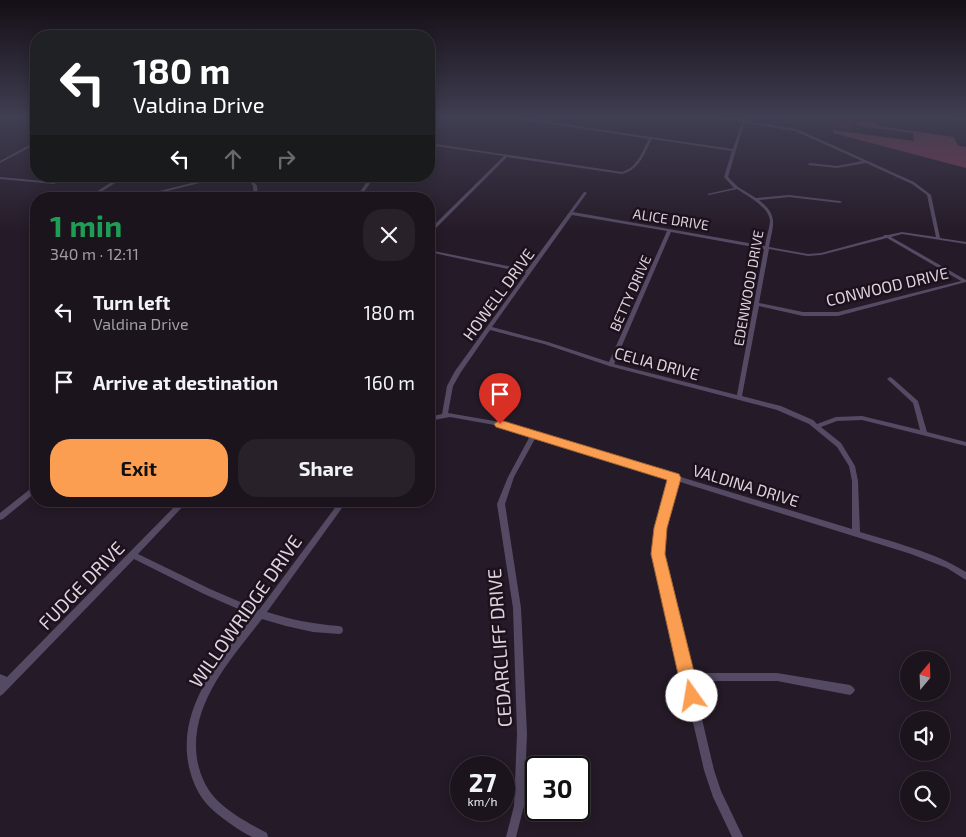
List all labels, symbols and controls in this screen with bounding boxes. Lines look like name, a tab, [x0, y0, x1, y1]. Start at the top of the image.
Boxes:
text: 180 m	[133, 49, 230, 91]
icon: left	[50, 50, 115, 115]
text: Valdina Drive	[133, 91, 264, 117]
icon: left	[166, 145, 194, 173]
icon: ahead	[219, 145, 247, 173]
icon: right	[272, 145, 300, 173]
street label: ALICE DRIVE	[632, 205, 710, 233]
text: 1 min	[50, 207, 122, 243]
button: close	[363, 209, 415, 261]
street label: EDENWOOD DRIVE	[729, 229, 767, 347]
text: 340 m · 12:11	[50, 244, 139, 263]
street label: HOWELL DRIVE	[458, 244, 538, 343]
street label: BETTY DRIVE	[606, 252, 654, 334]
street label: CONWOOD DRIVE	[824, 263, 950, 309]
text: Turn left	[93, 291, 170, 314]
icon: left	[50, 298, 78, 326]
text: 180 m	[364, 301, 415, 324]
text: Valdina Drive	[93, 314, 189, 333]
street label: CELIA DRIVE	[613, 343, 702, 383]
icon: arrive	[50, 368, 78, 396]
text: Arrive at destination	[93, 371, 278, 394]
text: 160 m	[364, 371, 415, 394]
pin	[479, 373, 521, 424]
icon: arrive	[486, 380, 514, 408]
button: Exit	[50, 439, 228, 497]
button: Share	[238, 439, 415, 497]
street label: VALDINA DRIVE	[691, 460, 801, 510]
street label: WILLOWRIDGE DRIVE	[184, 530, 306, 692]
street label: FUDGE DRIVE	[33, 536, 129, 634]
street label: CEDARCLIFF DRIVE	[482, 568, 516, 728]
north arrow	[900, 651, 950, 701]
map controls	[900, 651, 950, 821]
position arrow	[665, 669, 717, 721]
button: sound	[900, 711, 950, 761]
speed limit sign: 30	[525, 756, 590, 821]
text: 27	[469, 767, 496, 797]
button: search	[900, 771, 950, 821]
text: km/h	[468, 794, 497, 808]

